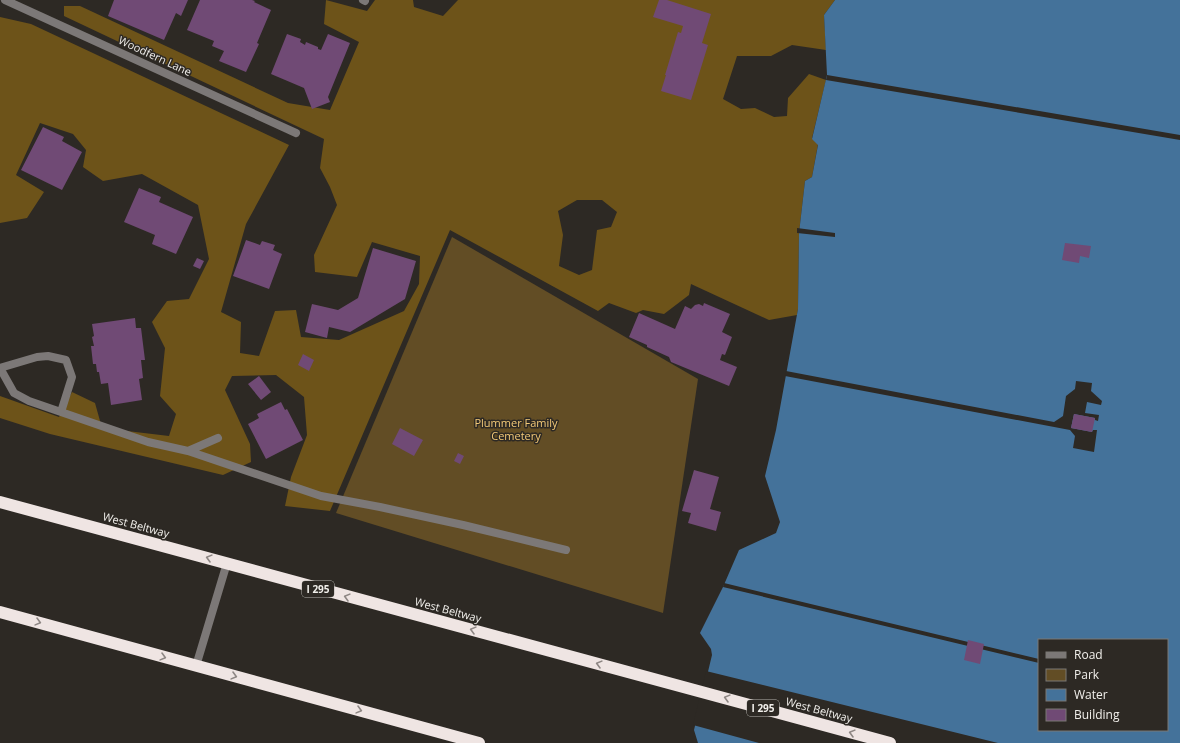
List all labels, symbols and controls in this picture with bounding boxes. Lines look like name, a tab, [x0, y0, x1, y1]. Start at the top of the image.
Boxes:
street label: Woodfern Lane	[116, 32, 194, 79]
park label: Plummer Family Cemetery	[474, 415, 558, 443]
street label: West Beltway	[101, 508, 172, 541]
one-way arrow	[205, 555, 212, 563]
road number: I 295	[302, 581, 334, 597]
one-way arrow	[344, 593, 351, 602]
street label: West Beltway	[413, 593, 484, 626]
one-way arrow	[34, 617, 41, 626]
one-way arrow	[470, 627, 476, 635]
legend	[1038, 639, 1168, 731]
text: Road	[1074, 646, 1103, 663]
one-way arrow	[160, 652, 166, 660]
one-way arrow	[595, 660, 602, 669]
text: Park	[1074, 666, 1100, 683]
one-way arrow	[230, 671, 237, 680]
text: Water	[1074, 686, 1108, 703]
street label: West Beltway	[784, 693, 855, 726]
one-way arrow	[724, 695, 730, 703]
road number: I 295	[747, 700, 779, 716]
one-way arrow	[355, 705, 362, 714]
text: Building	[1074, 706, 1120, 723]
one-way arrow	[849, 729, 856, 738]

